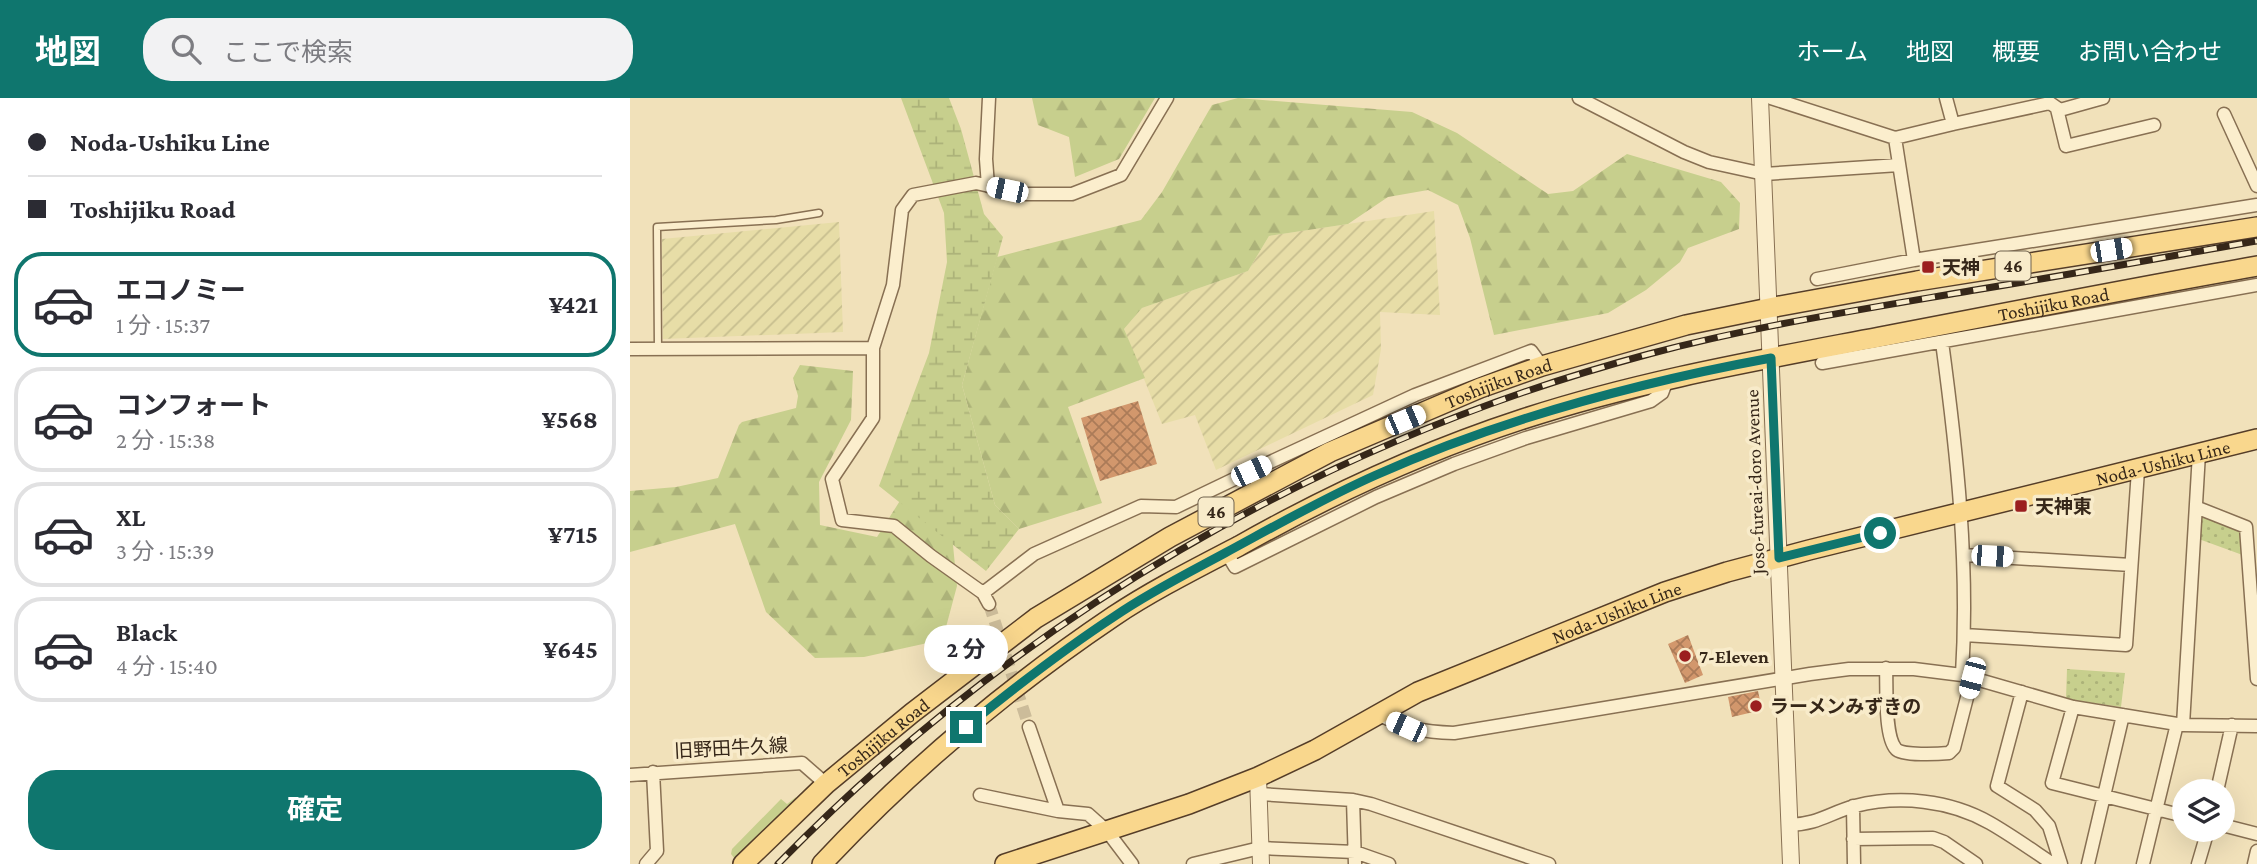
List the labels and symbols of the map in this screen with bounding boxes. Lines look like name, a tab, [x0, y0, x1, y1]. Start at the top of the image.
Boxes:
car	[985, 175, 1030, 205]
car	[2089, 236, 2134, 264]
road number: 46	[1996, 252, 2030, 280]
place label: 天神	[1942, 257, 1980, 278]
marker: 天神	[1920, 259, 1936, 275]
street label: Toshijiku Road	[1996, 283, 2111, 325]
street label: Toshijiku Road	[1442, 353, 1554, 412]
street label: Joso-fureai-doro Avenue	[1741, 389, 1769, 577]
car	[1382, 402, 1429, 438]
street label: Noda-Ushiku Line	[2094, 436, 2232, 489]
car	[1228, 453, 1275, 489]
place label: 天神東	[2035, 496, 2092, 517]
road number: 46	[1198, 498, 1234, 526]
marker: 天神東	[2013, 498, 2029, 514]
route start	[1864, 517, 1896, 549]
car	[1971, 544, 2014, 568]
street label: Noda-Ushiku Line	[1549, 577, 1684, 647]
callout: 2 分	[924, 626, 1008, 674]
place label: 7-Eleven	[1699, 646, 1769, 667]
marker: 7-Eleven	[1677, 648, 1693, 664]
car	[1957, 655, 1988, 701]
street label: Toshijiku Road	[833, 693, 933, 781]
place label: ラーメンみずきの	[1770, 696, 1921, 717]
marker: ラーメンみずきの	[1748, 698, 1764, 714]
car	[1383, 709, 1430, 745]
route end	[950, 711, 982, 743]
street label: 旧野田牛久線	[674, 735, 788, 761]

